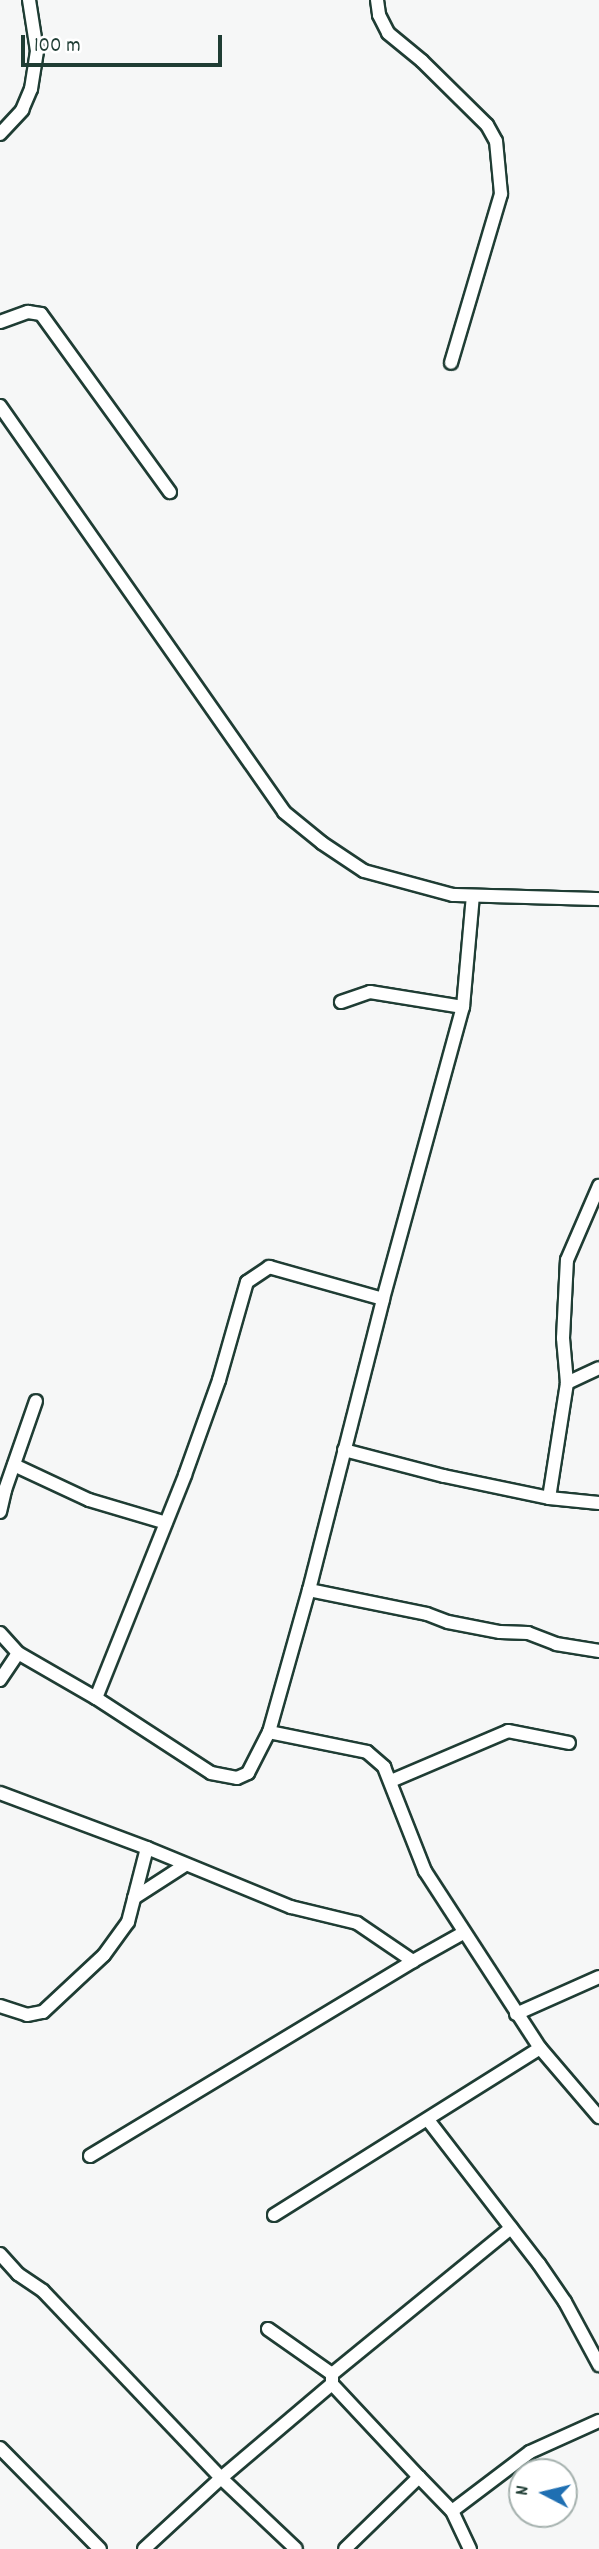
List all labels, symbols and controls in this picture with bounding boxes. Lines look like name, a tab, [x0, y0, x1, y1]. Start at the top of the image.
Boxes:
scale bar	[24, 21, 226, 65]
text: 100 m	[34, 32, 81, 62]
north arrow	[508, 2458, 578, 2528]
text: N	[510, 2484, 538, 2497]

